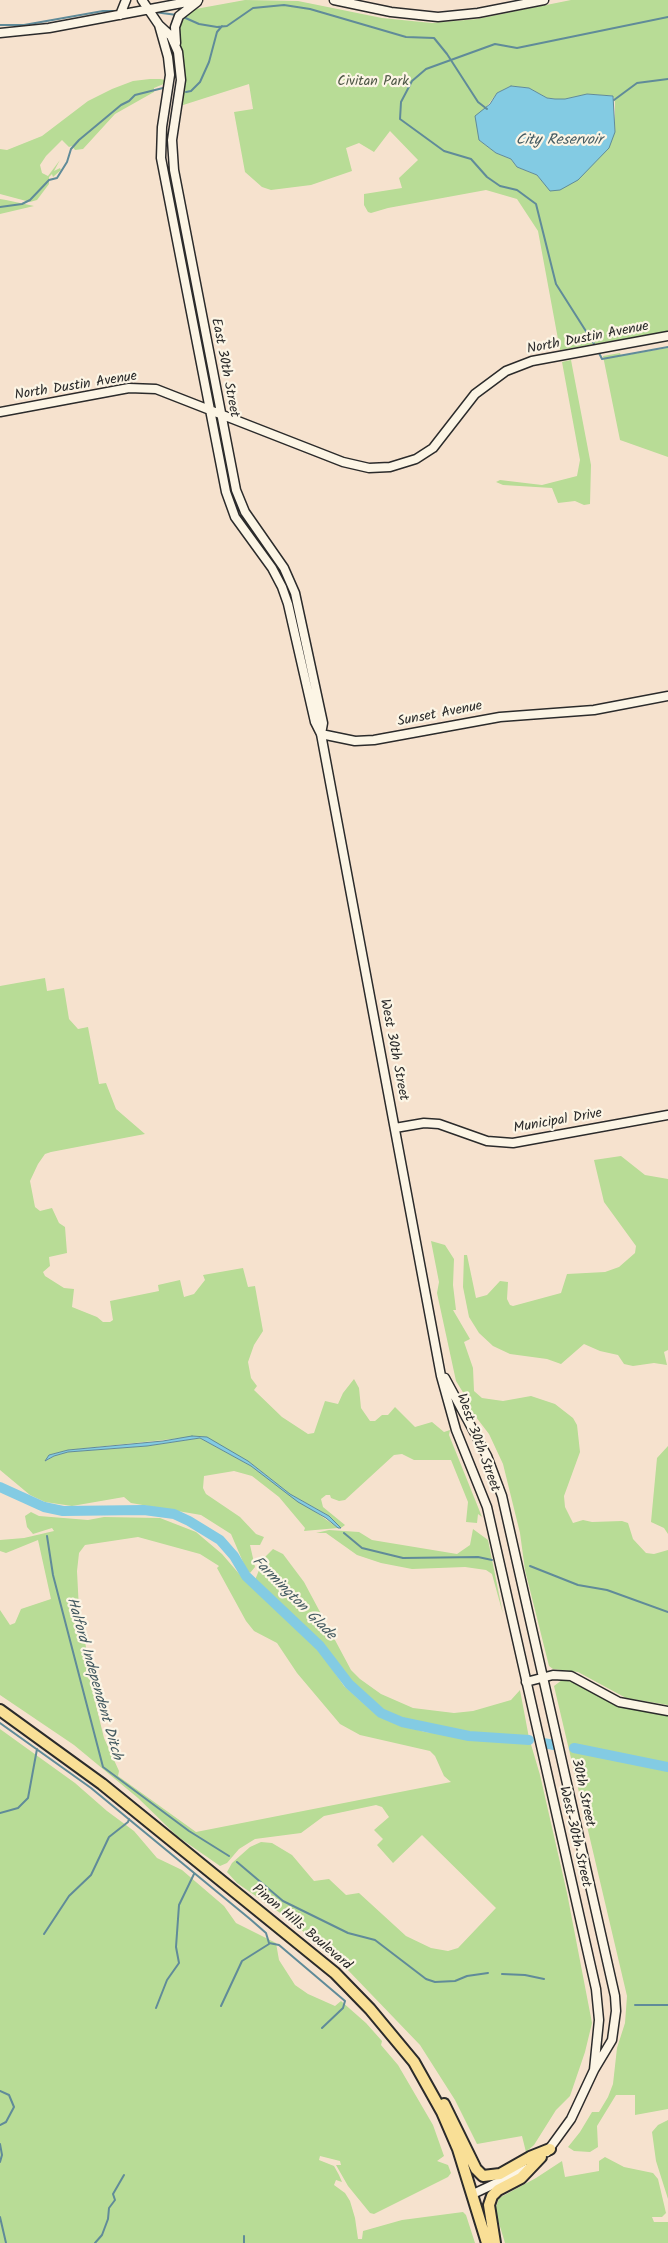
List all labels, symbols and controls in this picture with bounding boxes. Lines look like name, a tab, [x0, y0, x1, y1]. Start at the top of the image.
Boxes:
park label: Civitan Park	[337, 75, 409, 91]
water label: City Reservoir	[516, 132, 602, 150]
street label: East 30th Street	[206, 317, 242, 419]
street label: North Dustin Avenue	[526, 319, 650, 359]
street label: North Dustin Avenue	[14, 369, 138, 405]
street label: Sunset Avenue	[396, 699, 484, 731]
street label: West 30th Street	[375, 998, 411, 1102]
street label: Municipal Drive	[512, 1106, 604, 1138]
street label: West 30th Street	[451, 1392, 503, 1494]
water label: Farmington Glade	[247, 1553, 339, 1645]
water label: Halford Independent Ditch	[61, 1596, 125, 1762]
street label: 30th Street	[567, 1757, 597, 1829]
street label: West 30th Street	[554, 1785, 594, 1889]
street label: Pinon Hills Boulevard	[248, 1881, 354, 1975]

